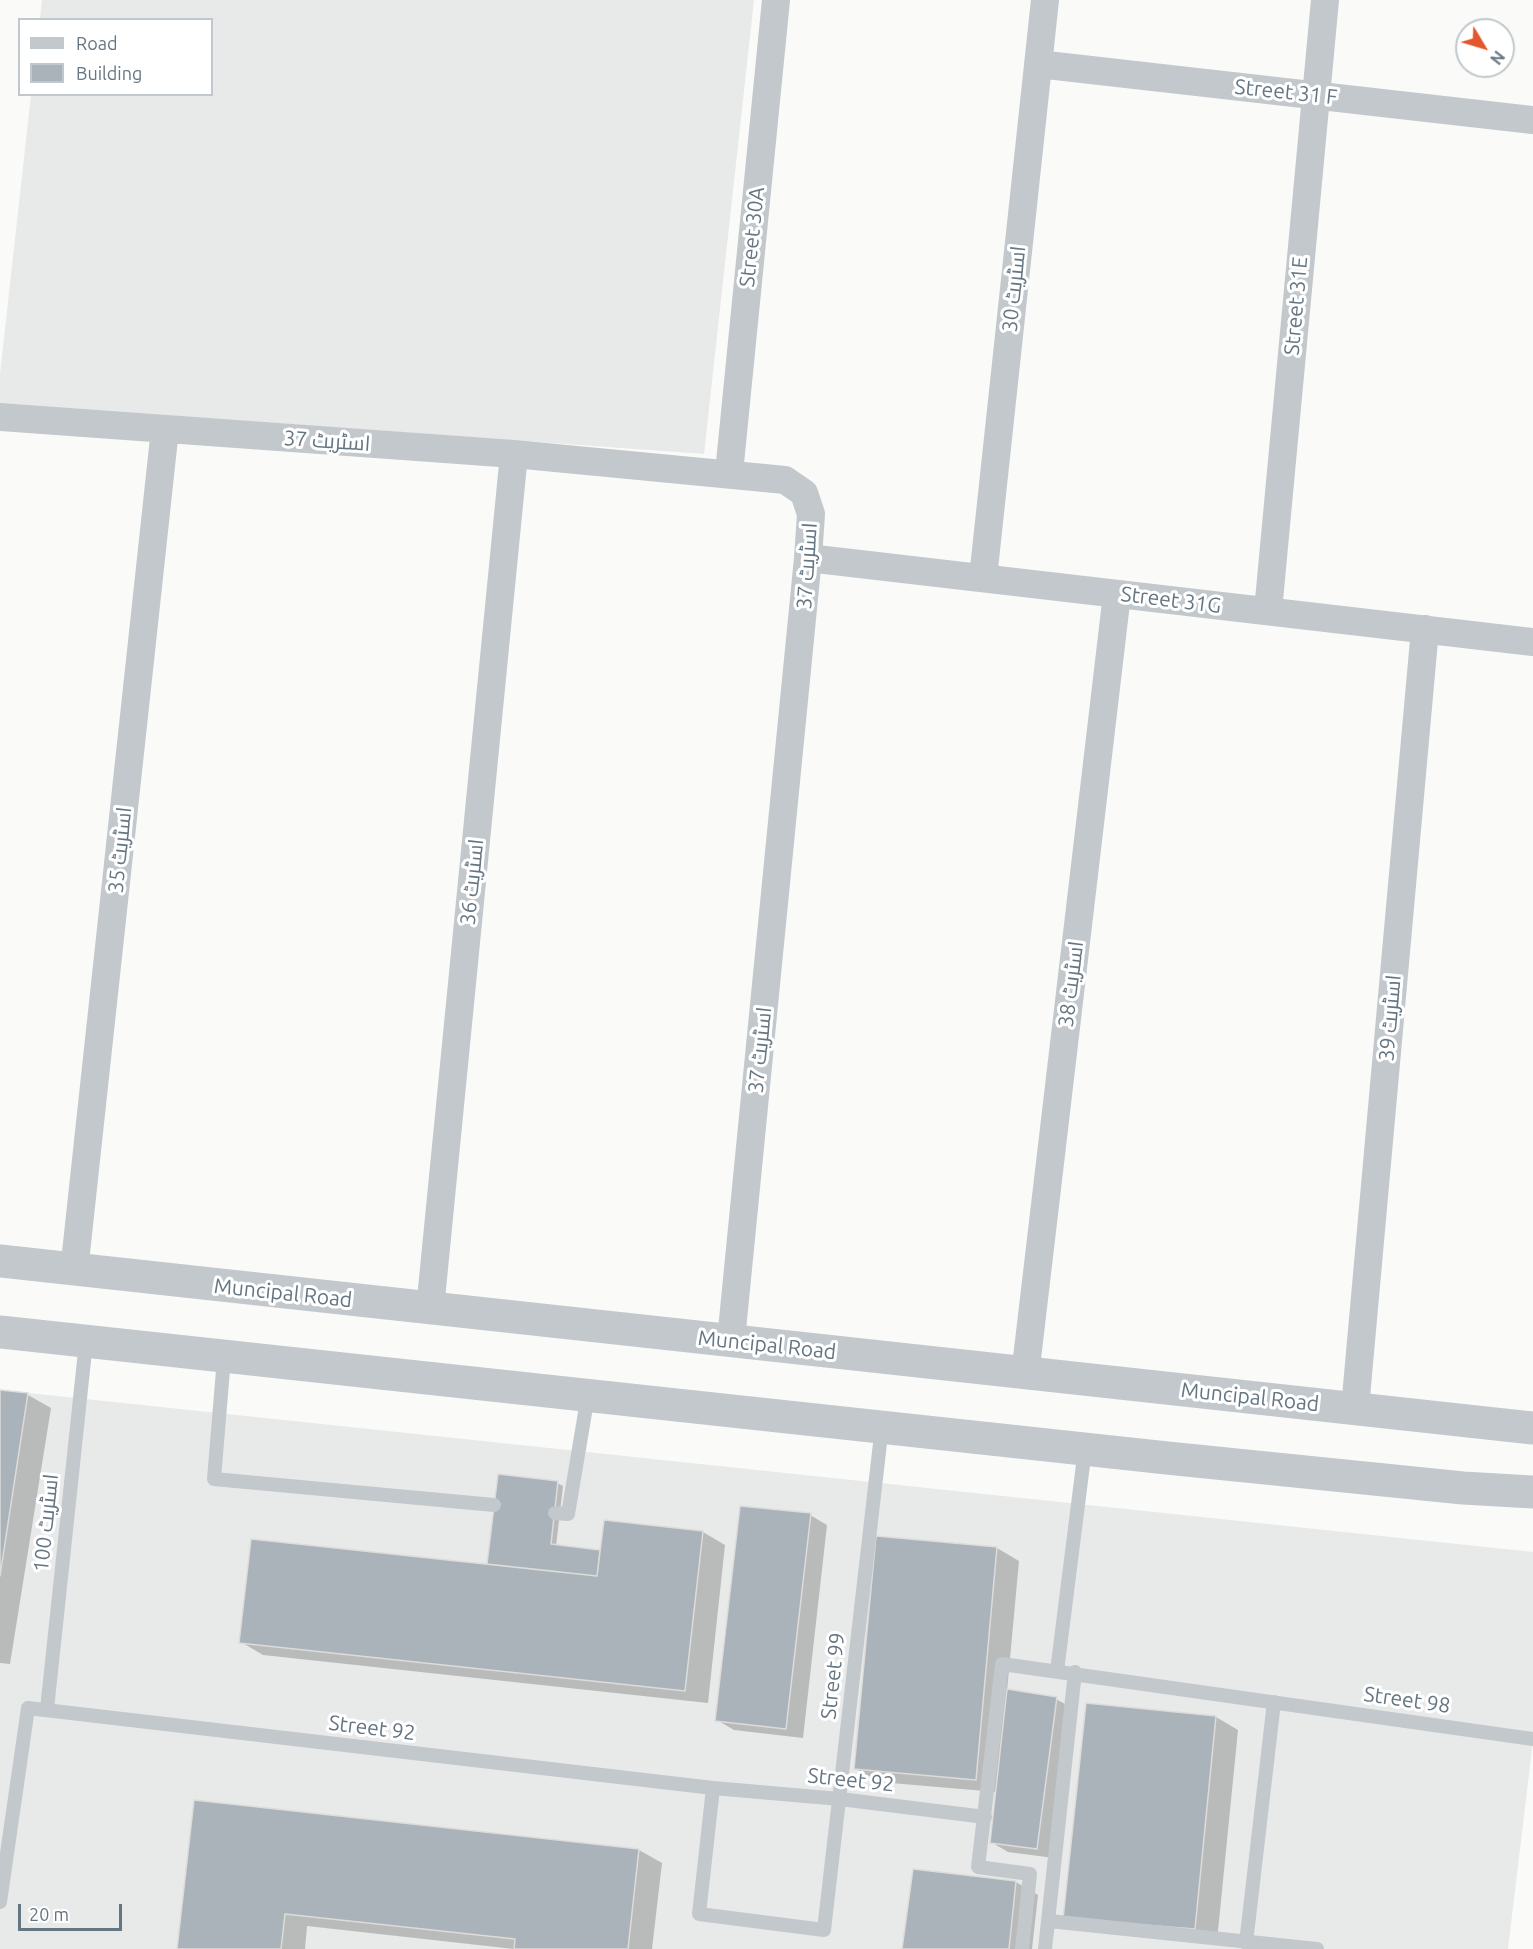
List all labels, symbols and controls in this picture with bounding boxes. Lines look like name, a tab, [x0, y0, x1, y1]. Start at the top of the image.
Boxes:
legend	[18, 18, 213, 96]
north arrow	[1455, 18, 1515, 78]
text: Road	[76, 33, 118, 53]
text: N	[1487, 48, 1508, 68]
text: Building	[76, 63, 142, 83]
street label: Street 31 F	[1233, 74, 1339, 110]
street label: Street 30A	[734, 186, 770, 288]
street label: اسٹریٹ 30	[997, 245, 1031, 333]
street label: Street 31E	[1279, 256, 1313, 356]
street label: اسٹریٹ 37	[283, 425, 371, 457]
street label: اسٹریٹ 37	[791, 522, 823, 610]
street label: Street 31G	[1119, 581, 1223, 619]
street label: اسٹریٹ 35	[103, 806, 137, 894]
street label: اسٹریٹ 36	[455, 838, 489, 926]
street label: اسٹریٹ 38	[1053, 939, 1089, 1029]
street label: اسٹریٹ 39	[1374, 974, 1406, 1062]
street label: اسٹریٹ 37	[743, 1006, 777, 1094]
street label: Muncipal Road	[213, 1273, 353, 1313]
street label: Muncipal Road	[697, 1325, 837, 1365]
street label: Muncipal Road	[1180, 1377, 1320, 1417]
street label: اسٹریٹ 100	[28, 1473, 64, 1573]
street label: Street 99	[816, 1631, 850, 1721]
street label: Street 98	[1362, 1681, 1452, 1719]
street label: Street 92	[327, 1710, 417, 1746]
street label: Street 92	[806, 1763, 896, 1797]
scale bar	[21, 1892, 124, 1930]
text: 20 m	[29, 1904, 69, 1924]

